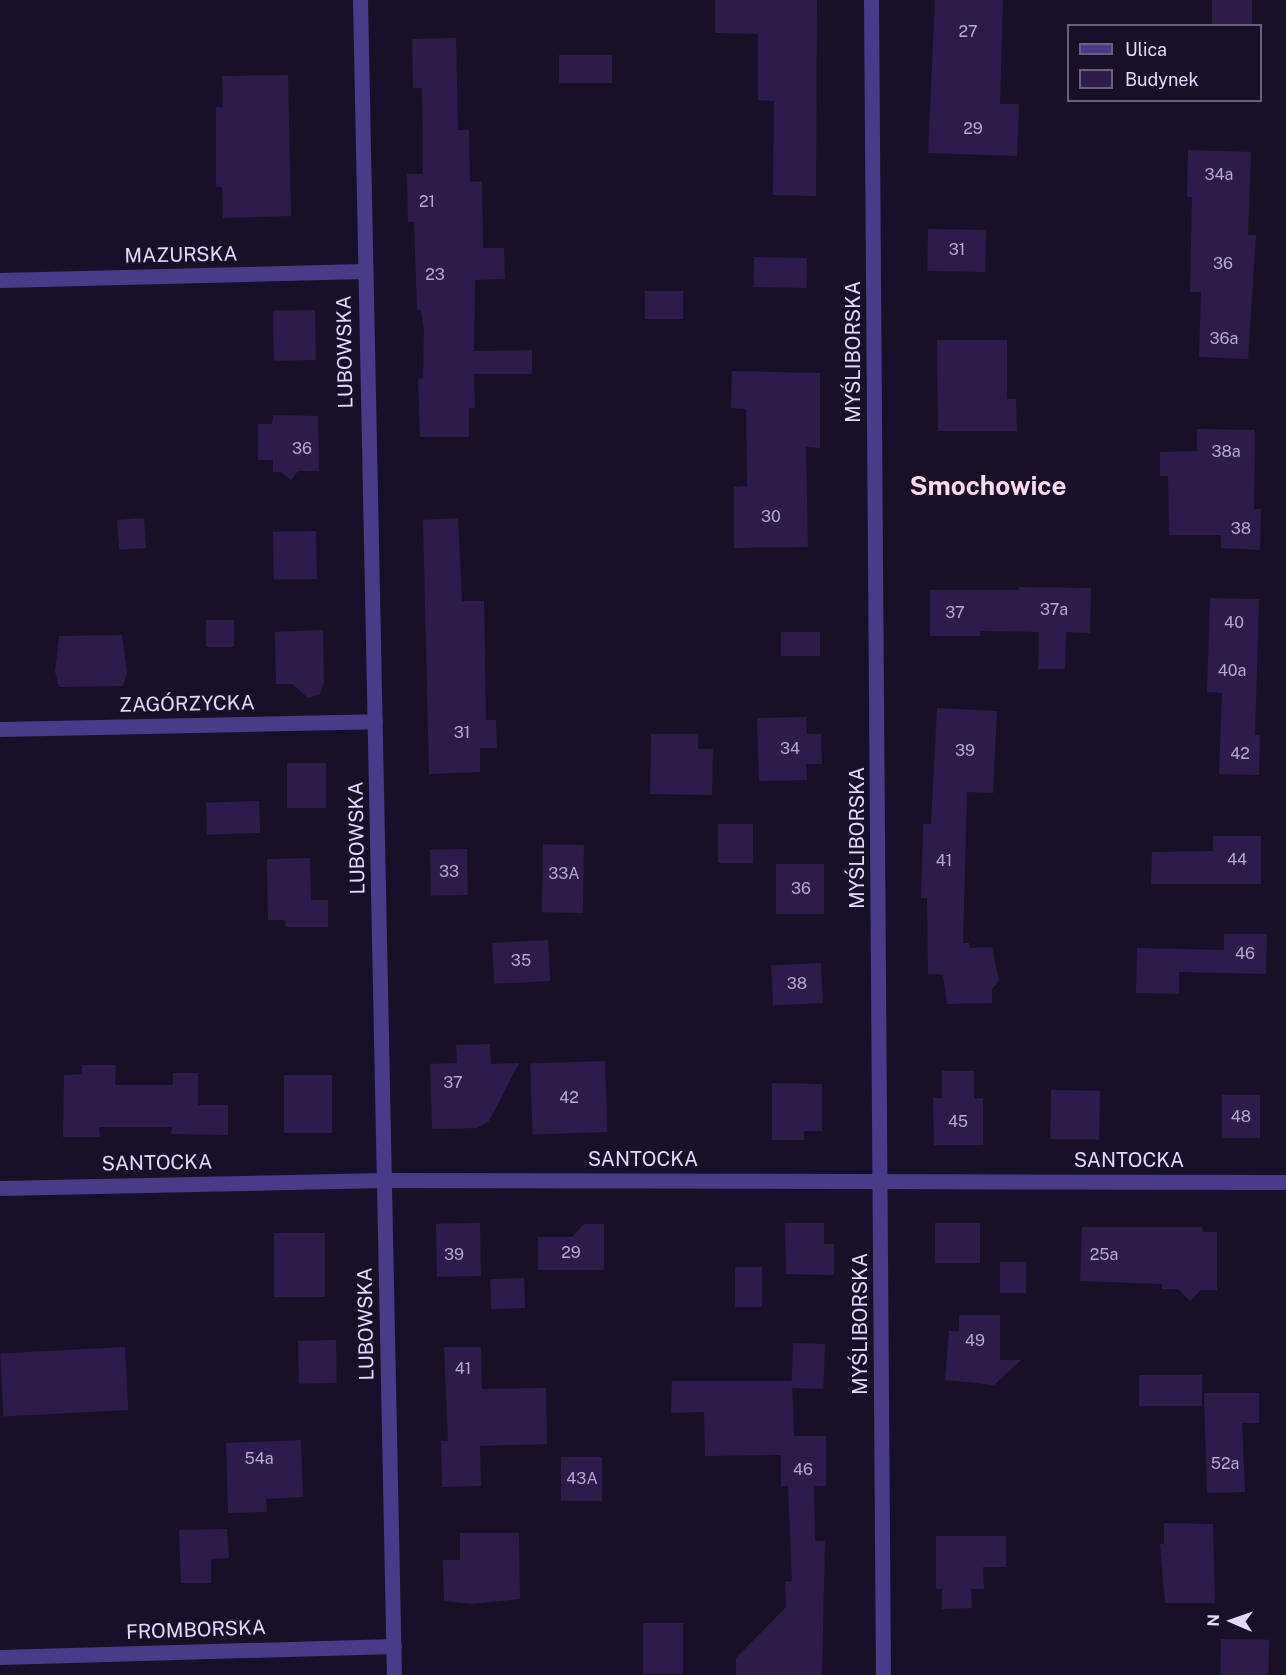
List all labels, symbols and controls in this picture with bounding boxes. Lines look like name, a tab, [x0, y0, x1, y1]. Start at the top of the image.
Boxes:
house number: 27	[958, 22, 978, 42]
legend	[1067, 24, 1262, 102]
text: Ulica	[1125, 39, 1167, 60]
text: Budynek	[1125, 69, 1199, 90]
house number: 29	[963, 119, 983, 139]
house number: 34a	[1205, 165, 1233, 185]
house number: 21	[419, 192, 435, 212]
house number: 31	[949, 240, 965, 260]
street label: MAZURSKA	[124, 242, 238, 268]
house number: 36	[1213, 254, 1233, 274]
house number: 23	[425, 265, 445, 285]
street label: MYŚLIBORSKA	[841, 281, 865, 423]
street label: LUBOWSKA	[332, 295, 358, 409]
house number: 36a	[1210, 329, 1238, 349]
house number: 36	[292, 439, 312, 459]
house number: 38a	[1211, 442, 1241, 462]
district label: Smochowice	[909, 470, 1067, 502]
house number: 30	[761, 507, 781, 527]
house number: 38	[1231, 519, 1251, 539]
house number: 37a	[1040, 600, 1068, 620]
house number: 37	[945, 603, 965, 623]
house number: 40	[1224, 613, 1244, 633]
house number: 40a	[1218, 661, 1246, 681]
street label: ZAGÓRZYCKA	[119, 691, 255, 717]
house number: 31	[454, 723, 470, 743]
house number: 34	[780, 739, 800, 759]
house number: 39	[955, 741, 975, 761]
house number: 42	[1230, 744, 1250, 764]
street label: MYŚLIBORSKA	[845, 767, 869, 909]
street label: LUBOWSKA	[344, 781, 370, 895]
house number: 44	[1227, 850, 1247, 870]
house number: 41	[936, 851, 952, 871]
house number: 33	[439, 862, 459, 882]
house number: 33A	[548, 864, 580, 884]
house number: 36	[791, 879, 811, 899]
house number: 46	[1235, 944, 1255, 964]
house number: 35	[511, 951, 531, 971]
house number: 38	[787, 974, 807, 994]
house number: 37	[443, 1073, 463, 1093]
house number: 42	[559, 1088, 579, 1108]
house number: 48	[1231, 1107, 1251, 1127]
house number: 45	[948, 1112, 968, 1132]
street label: SANTOCKA	[588, 1147, 698, 1171]
street label: SANTOCKA	[1074, 1148, 1184, 1172]
street label: SANTOCKA	[102, 1150, 212, 1176]
house number: 29	[561, 1243, 581, 1263]
house number: 39	[444, 1245, 464, 1265]
house number: 25a	[1090, 1245, 1118, 1265]
street label: MYŚLIBORSKA	[848, 1253, 872, 1395]
street label: LUBOWSKA	[353, 1267, 379, 1381]
house number: 49	[965, 1331, 985, 1351]
house number: 41	[455, 1359, 471, 1379]
house number: 54a	[244, 1449, 274, 1469]
house number: 52a	[1211, 1454, 1239, 1474]
house number: 46	[793, 1460, 813, 1480]
house number: 43A	[566, 1469, 598, 1489]
north arrow	[1202, 1591, 1262, 1651]
text: N	[1204, 1614, 1223, 1627]
street label: FROMBORSKA	[126, 1616, 266, 1644]

